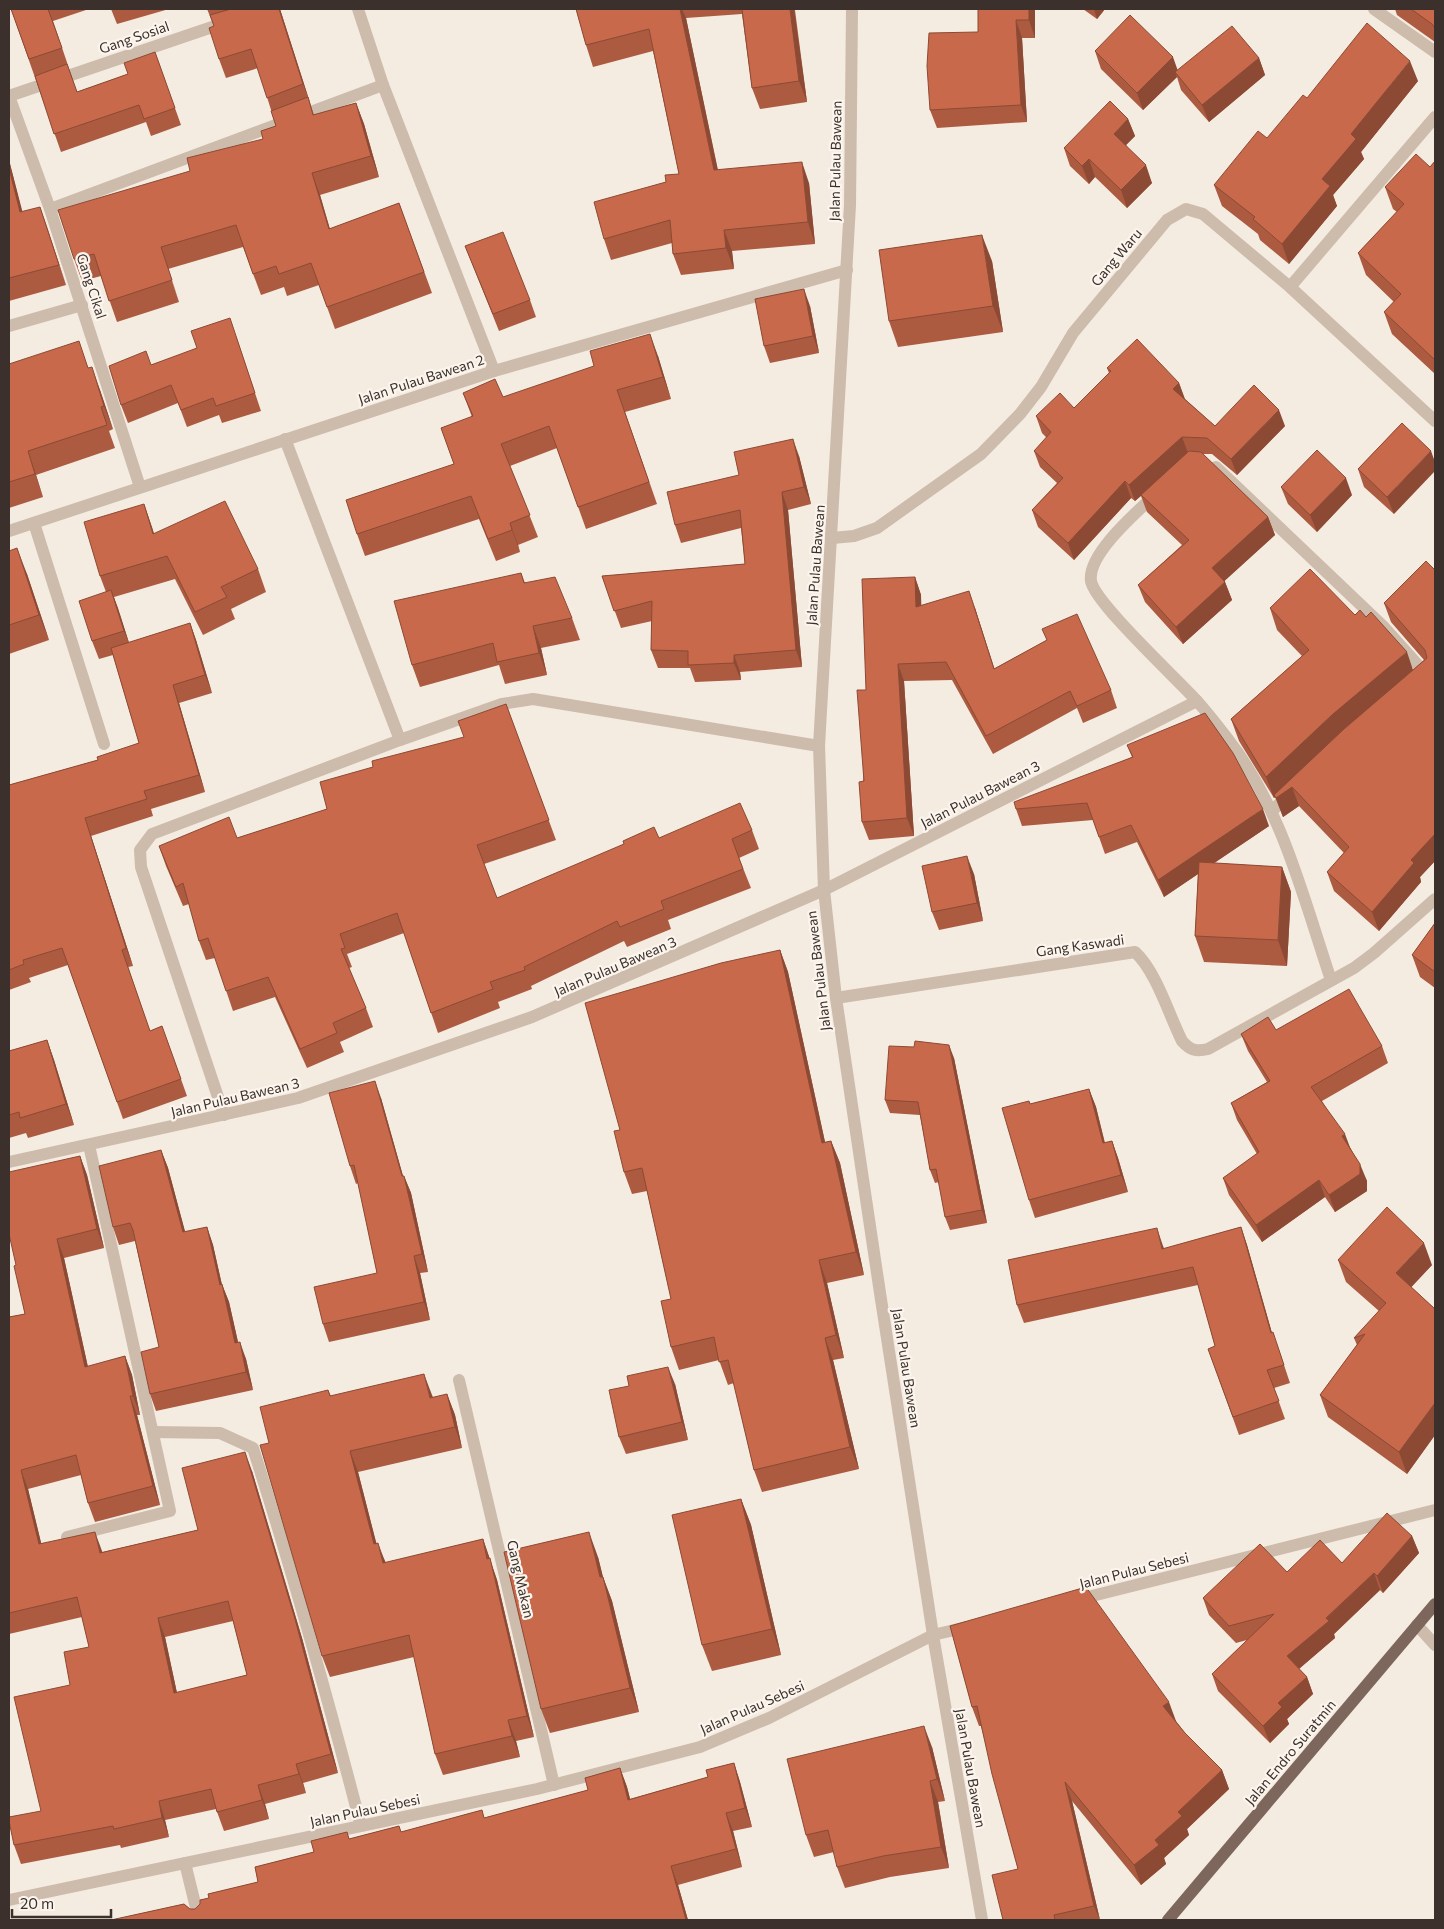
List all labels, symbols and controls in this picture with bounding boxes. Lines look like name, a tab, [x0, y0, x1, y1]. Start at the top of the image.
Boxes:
street label: Gang Sosial	[97, 17, 171, 57]
street label: Jalan Pulau Bawean	[825, 100, 845, 222]
street label: Gang Waru	[1087, 225, 1145, 289]
street label: Gang Cikal	[73, 251, 111, 321]
street label: Jalan Pulau Bawean 2	[356, 351, 486, 407]
street label: Jalan Pulau Bawean	[802, 504, 828, 626]
street label: Jalan Pulau Bawean 3	[918, 757, 1042, 831]
street label: Jalan Pulau Bawean	[802, 910, 834, 1032]
street label: Gang Kaswadi	[1035, 930, 1125, 960]
street label: Jalan Pulau Bawean 3	[551, 932, 679, 1000]
street label: Jalan Pulau Bawean 3	[169, 1074, 301, 1120]
street label: Jalan Pulau Bawean	[889, 1307, 925, 1429]
street label: Gang Makan	[504, 1538, 538, 1620]
street label: Jalan Pulau Sebesi	[1078, 1548, 1190, 1592]
street label: Jalan Pulau Sebesi	[697, 1676, 807, 1738]
street label: Jalan Endro Suratmin	[1241, 1696, 1339, 1808]
street label: Jalan Pulau Bawean	[952, 1707, 990, 1829]
street label: Jalan Pulau Sebesi	[308, 1790, 422, 1830]
scale bar	[12, 1886, 111, 1918]
text: 20 m	[20, 1894, 54, 1912]

